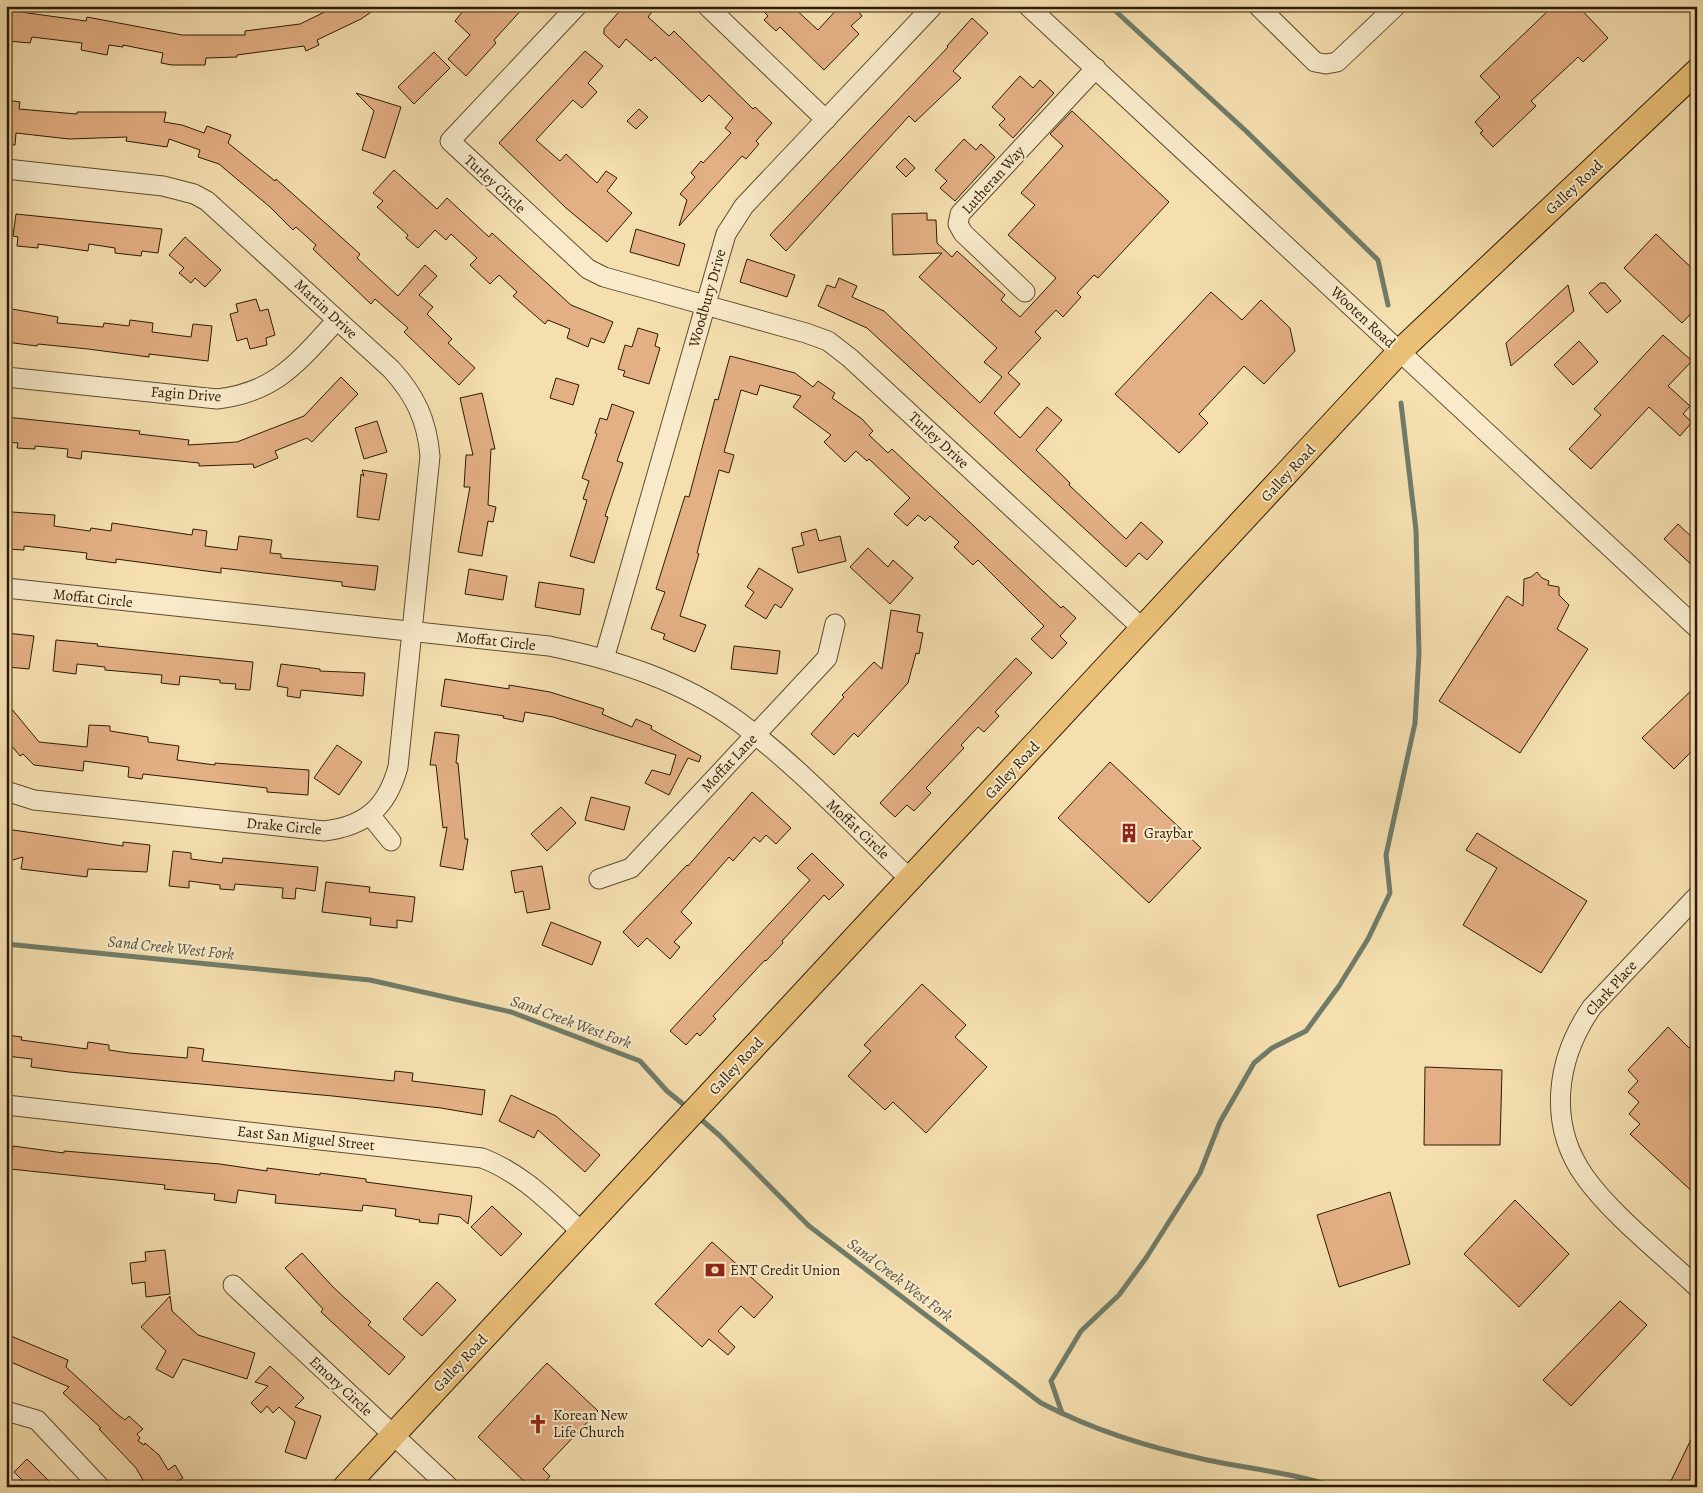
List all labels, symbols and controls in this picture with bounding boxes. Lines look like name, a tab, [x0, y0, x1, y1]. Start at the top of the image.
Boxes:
street label: Lutheran Way	[957, 141, 1029, 218]
street label: Turley Circle	[460, 150, 530, 218]
street label: Galley Road	[1541, 155, 1608, 219]
street label: Woodbury Drive	[683, 246, 731, 350]
street label: Martin Drive	[290, 275, 362, 344]
street label: Wooten Road	[1326, 281, 1400, 353]
street label: Fagin Drive	[150, 382, 222, 406]
street label: Turley Drive	[905, 407, 974, 473]
street label: Galley Road	[1256, 439, 1320, 506]
street label: Moffat Circle	[52, 584, 134, 612]
street label: Moffat Circle	[455, 627, 537, 655]
street label: Moffat Lane	[697, 729, 762, 797]
street label: Galley Road	[980, 736, 1044, 803]
street label: Moffat Circle	[822, 794, 894, 864]
street label: Drake Circle	[245, 813, 323, 839]
building icon: Graybar	[1118, 822, 1140, 844]
place label: Graybar	[1144, 823, 1193, 843]
water label: Sand Creek West Fork	[107, 930, 235, 966]
street label: Clark Place	[1581, 956, 1641, 1020]
water label: Sand Creek West Fork	[508, 990, 634, 1054]
street label: Galley Road	[704, 1032, 768, 1099]
street label: East San Miguel Street	[236, 1121, 376, 1155]
water label: Sand Creek West Fork	[843, 1233, 957, 1327]
bank icon: ENT Credit Union	[704, 1259, 726, 1281]
place label: ENT Credit Union	[730, 1260, 840, 1280]
street label: Galley Road	[428, 1329, 492, 1396]
street label: Emory Circle	[305, 1352, 377, 1421]
place label: Korean New Life Church	[553, 1405, 628, 1442]
church icon: Korean New Life Church	[527, 1413, 549, 1435]

